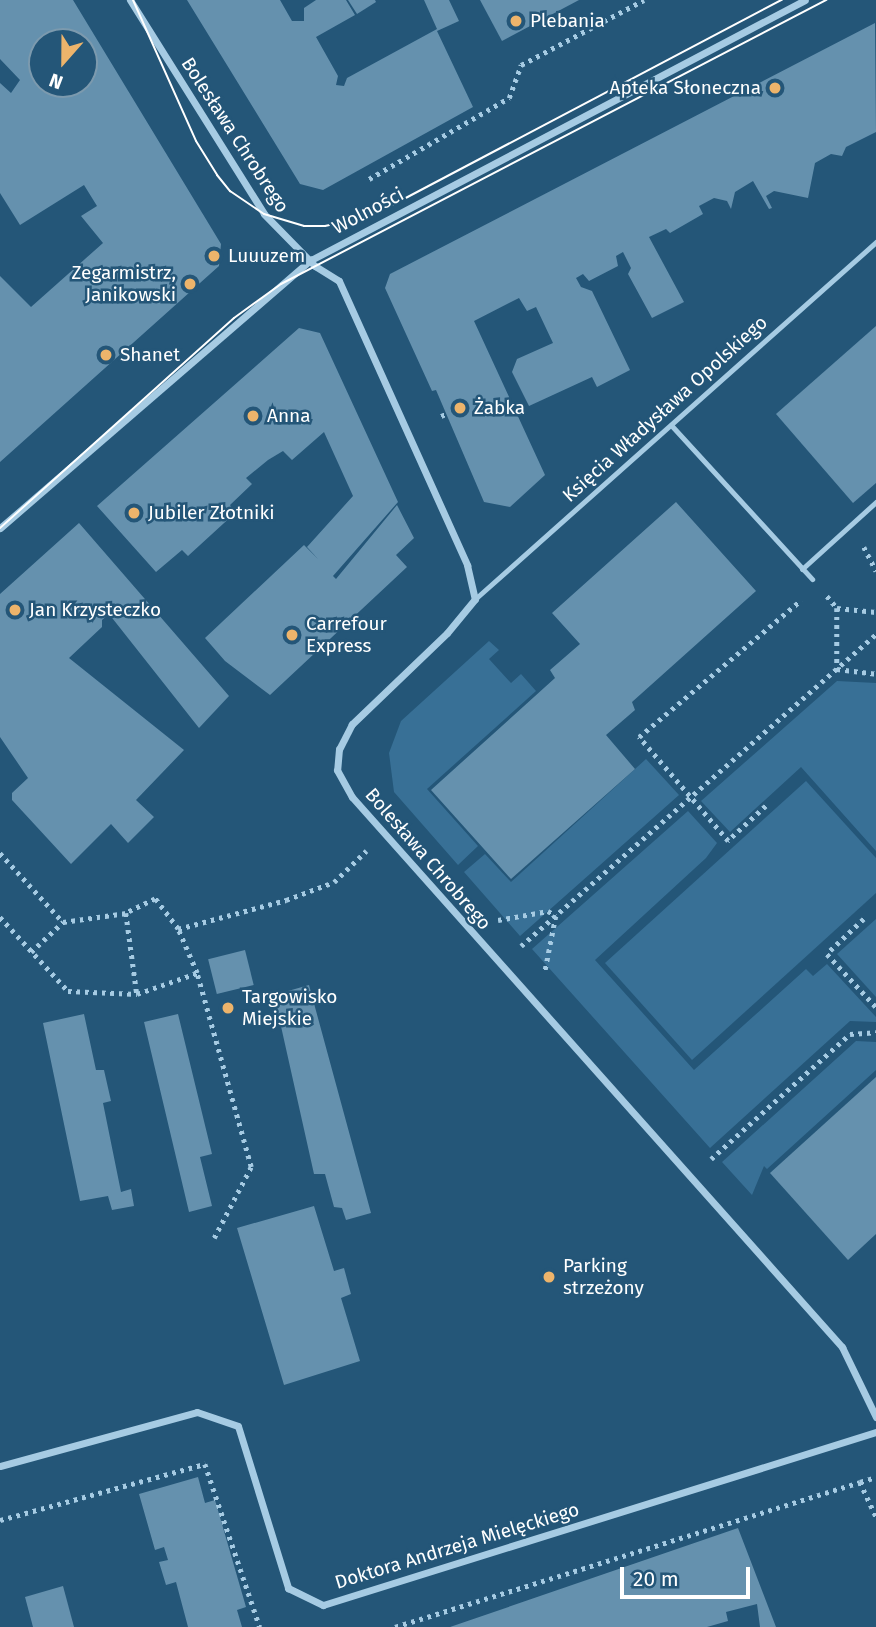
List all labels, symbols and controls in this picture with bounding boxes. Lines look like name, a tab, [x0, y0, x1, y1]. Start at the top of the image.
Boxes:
place label: Plebania	[530, 10, 605, 32]
marker: Plebania	[508, 13, 524, 29]
north arrow	[28, 28, 98, 98]
street label: Bolesława Chrobrego	[176, 53, 294, 217]
text: N	[46, 68, 66, 94]
place label: Apteka Słoneczna	[610, 77, 761, 99]
marker: Apteka Słoneczna	[767, 80, 783, 96]
street label: Wolności	[328, 183, 408, 239]
place label: Luuuzem	[228, 245, 305, 267]
marker: Luuuzem	[206, 248, 222, 264]
place label: Zegarmistrz, Janikowski	[72, 262, 176, 306]
marker: Zegarmistrz, Janikowski	[182, 276, 198, 292]
street label: Księcia Władysława Opolskiego	[558, 311, 772, 507]
place label: Shanet	[120, 344, 180, 366]
marker: Shanet	[98, 347, 114, 363]
place label: Żabka	[474, 397, 525, 419]
marker: Żabka	[452, 400, 468, 416]
place label: Anna	[267, 405, 310, 427]
marker: Anna	[245, 408, 261, 424]
place label: Jubiler Złotniki	[148, 502, 274, 524]
marker: Jubiler Złotniki	[126, 505, 142, 521]
place label: Jan Krzysteczko	[29, 599, 161, 621]
marker: Jan Krzysteczko	[7, 602, 23, 618]
place label: Carrefour Express	[306, 613, 387, 657]
marker: Carrefour Express	[284, 627, 300, 643]
street label: Bolesława Chrobrego	[360, 783, 496, 935]
place label: Targowisko Miejskie	[242, 986, 337, 1030]
marker: Targowisko Miejskie	[220, 1000, 236, 1016]
place label: Parking strzeżony	[563, 1255, 644, 1299]
marker: Parking strzeżony	[541, 1269, 557, 1285]
street label: Doktora Andrzeja Mielęckiego	[332, 1498, 582, 1594]
scale bar	[624, 1554, 754, 1598]
text: 20 m	[633, 1566, 679, 1592]

